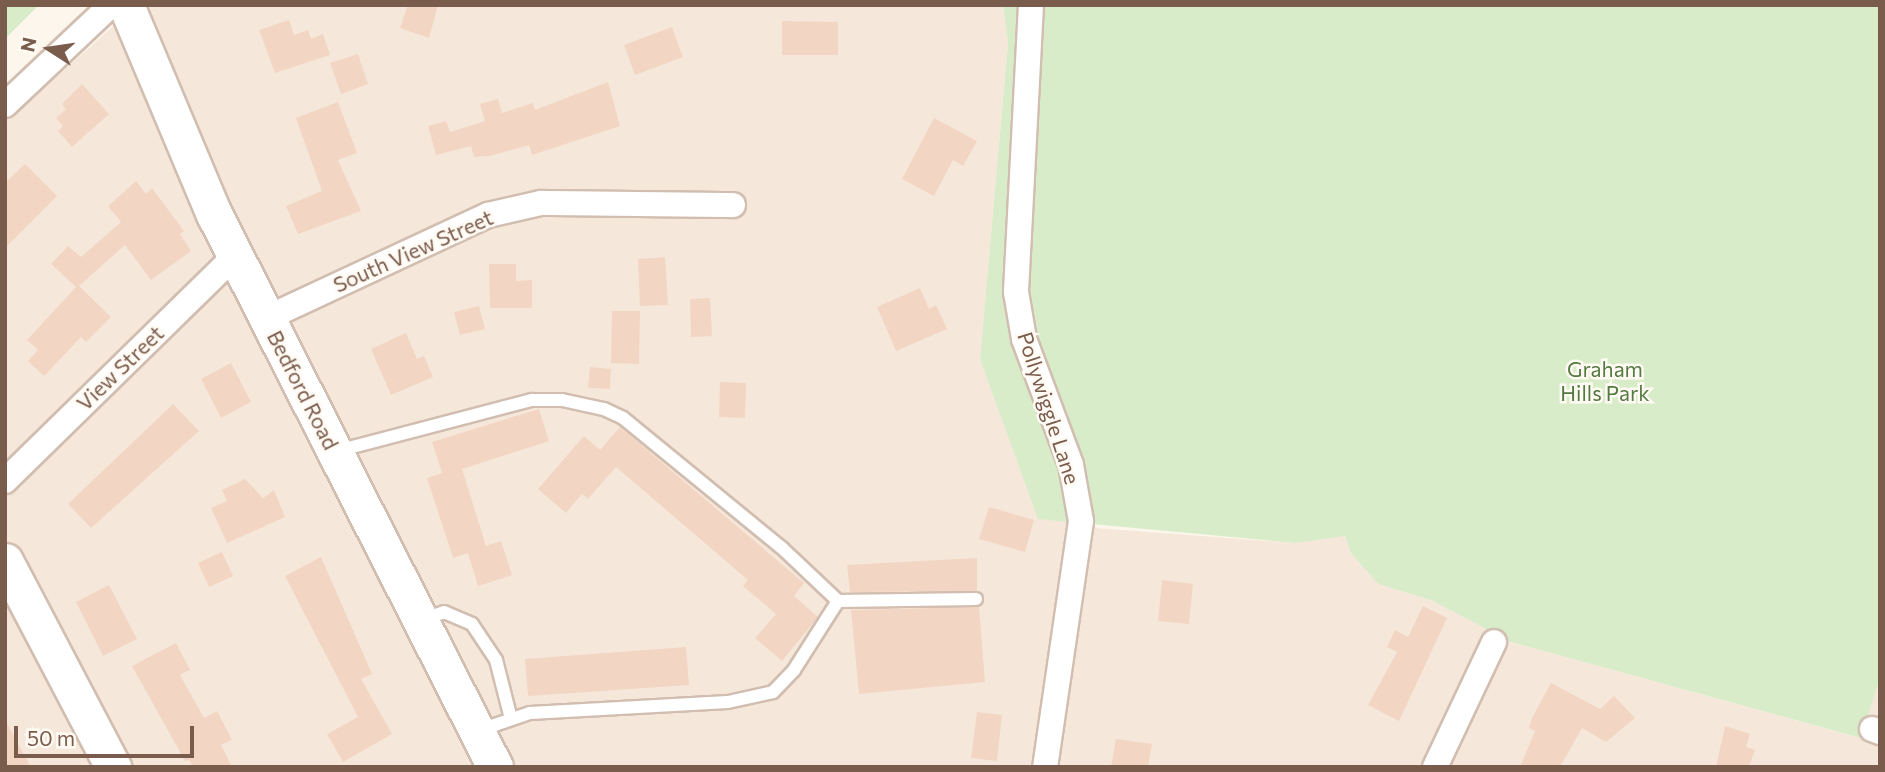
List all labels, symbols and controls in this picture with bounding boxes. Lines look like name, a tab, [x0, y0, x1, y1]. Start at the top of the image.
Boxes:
north arrow	[14, 14, 84, 84]
text: N	[15, 35, 41, 54]
street label: South View Street	[329, 204, 497, 298]
street label: View Street	[71, 320, 169, 416]
street label: Bedford Road	[262, 326, 344, 454]
street label: Pollywiggle Lane	[1013, 329, 1085, 487]
park label: Graham Hills Park	[1560, 356, 1650, 406]
scale bar	[18, 712, 198, 756]
text: 50 m	[27, 725, 75, 750]

